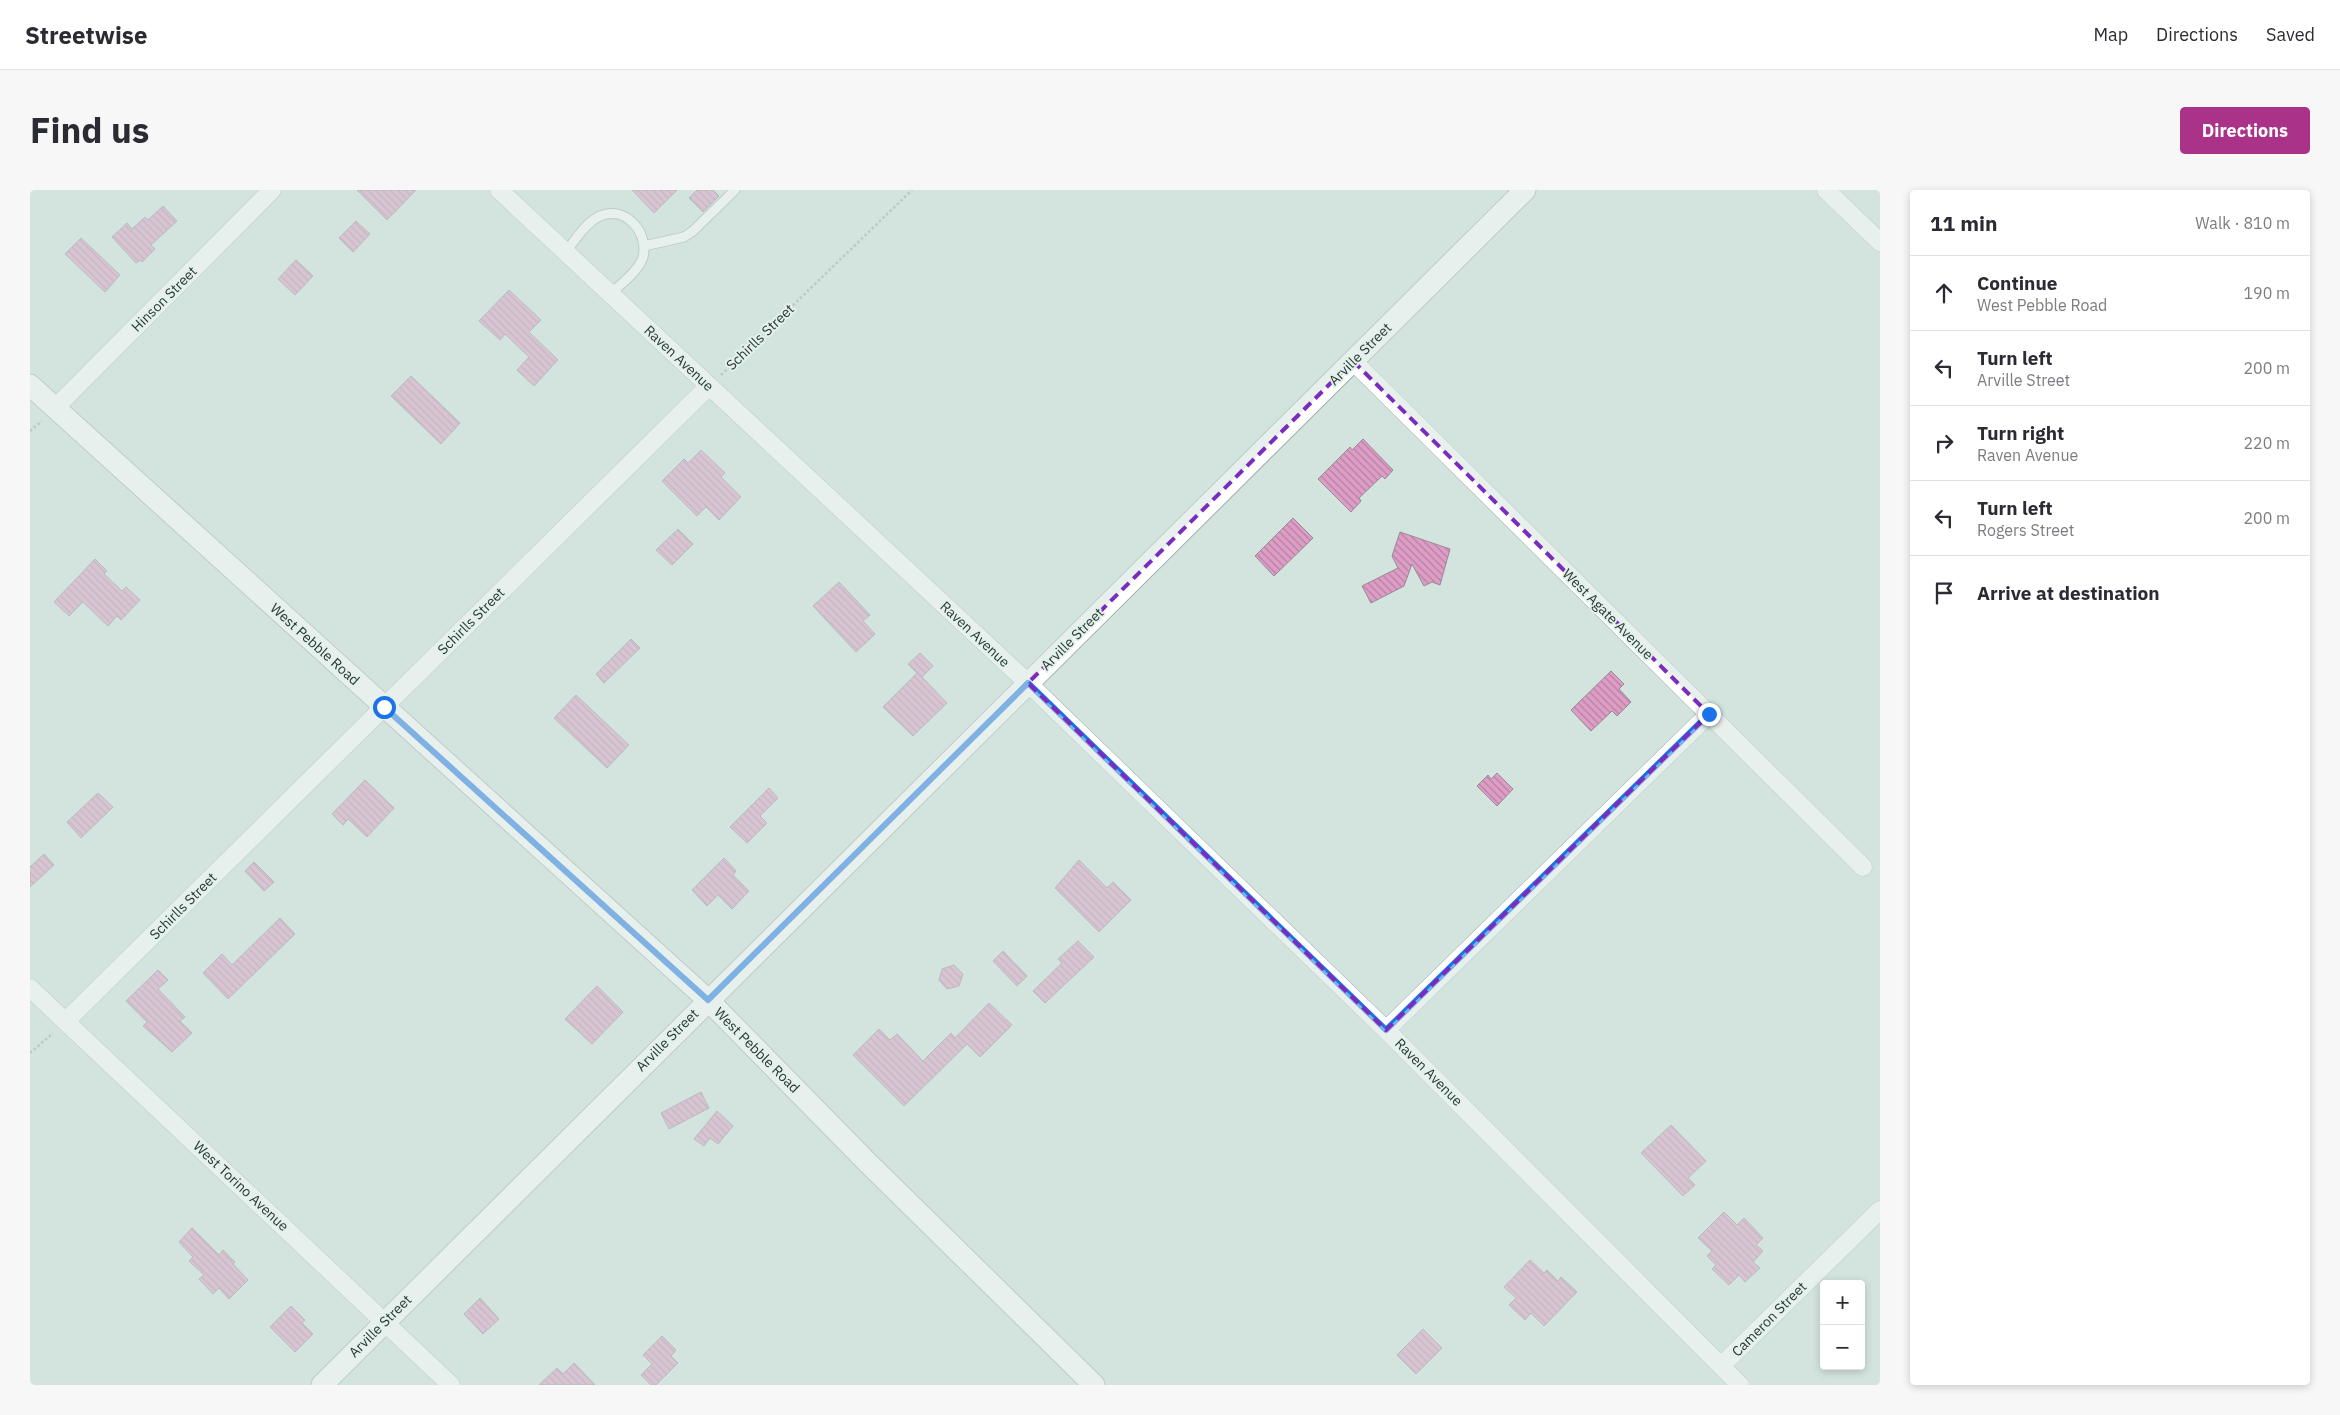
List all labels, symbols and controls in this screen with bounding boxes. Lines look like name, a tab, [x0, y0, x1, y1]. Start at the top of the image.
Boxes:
text: Streetwise	[25, 19, 147, 51]
text: Map	[2093, 23, 2128, 46]
text: Directions	[2156, 23, 2238, 46]
text: Saved	[2266, 23, 2315, 46]
text: Find us	[30, 107, 149, 153]
button: Directions	[2180, 107, 2310, 154]
text: 11 min	[1930, 209, 1997, 237]
text: Walk · 810 m	[2195, 213, 2290, 233]
street label: Hinson Street	[127, 262, 201, 336]
text: Continue	[1977, 271, 2057, 295]
icon: ahead	[1930, 279, 1958, 307]
text: 190 m	[2243, 283, 2290, 303]
text: West Pebble Road	[1977, 295, 2107, 315]
street label: Schirlls Street	[722, 300, 798, 374]
street label: Arville Street	[1325, 319, 1395, 389]
street label: Raven Avenue	[640, 321, 718, 395]
text: Turn left	[1977, 346, 2053, 370]
icon: left	[1930, 354, 1958, 382]
text: 200 m	[2243, 358, 2290, 378]
text: Arville Street	[1977, 370, 2070, 390]
text: Turn right	[1977, 421, 2064, 445]
icon: right	[1930, 429, 1958, 457]
text: 220 m	[2243, 433, 2290, 453]
text: Raven Avenue	[1977, 445, 2078, 465]
text: Turn left	[1977, 496, 2053, 520]
icon: left	[1930, 504, 1958, 532]
text: 200 m	[2243, 508, 2290, 528]
text: Rogers Street	[1977, 520, 2074, 540]
street label: West Agate Avenue	[1559, 565, 1657, 663]
icon: arrive	[1930, 579, 1958, 607]
text: Arrive at destination	[1977, 581, 2160, 605]
street label: Schirlls Street	[434, 584, 508, 658]
street label: Raven Avenue	[936, 597, 1014, 671]
street label: West Pebble Road	[267, 599, 363, 689]
street label: Arville Street	[1037, 604, 1107, 674]
route start	[373, 696, 396, 719]
route end	[1698, 703, 1721, 726]
street label: Schirlls Street	[146, 869, 220, 943]
street label: West Pebble Road	[710, 1003, 804, 1097]
street label: Arville Street	[632, 1005, 702, 1075]
street label: Raven Avenue	[1391, 1034, 1467, 1110]
street label: West Torino Avenue	[189, 1137, 293, 1235]
street label: Cameron Street	[1728, 1278, 1810, 1360]
map controls	[1820, 1280, 1865, 1370]
button: +	[1820, 1280, 1865, 1325]
street label: Arville Street	[345, 1291, 415, 1361]
button: −	[1820, 1325, 1865, 1370]

